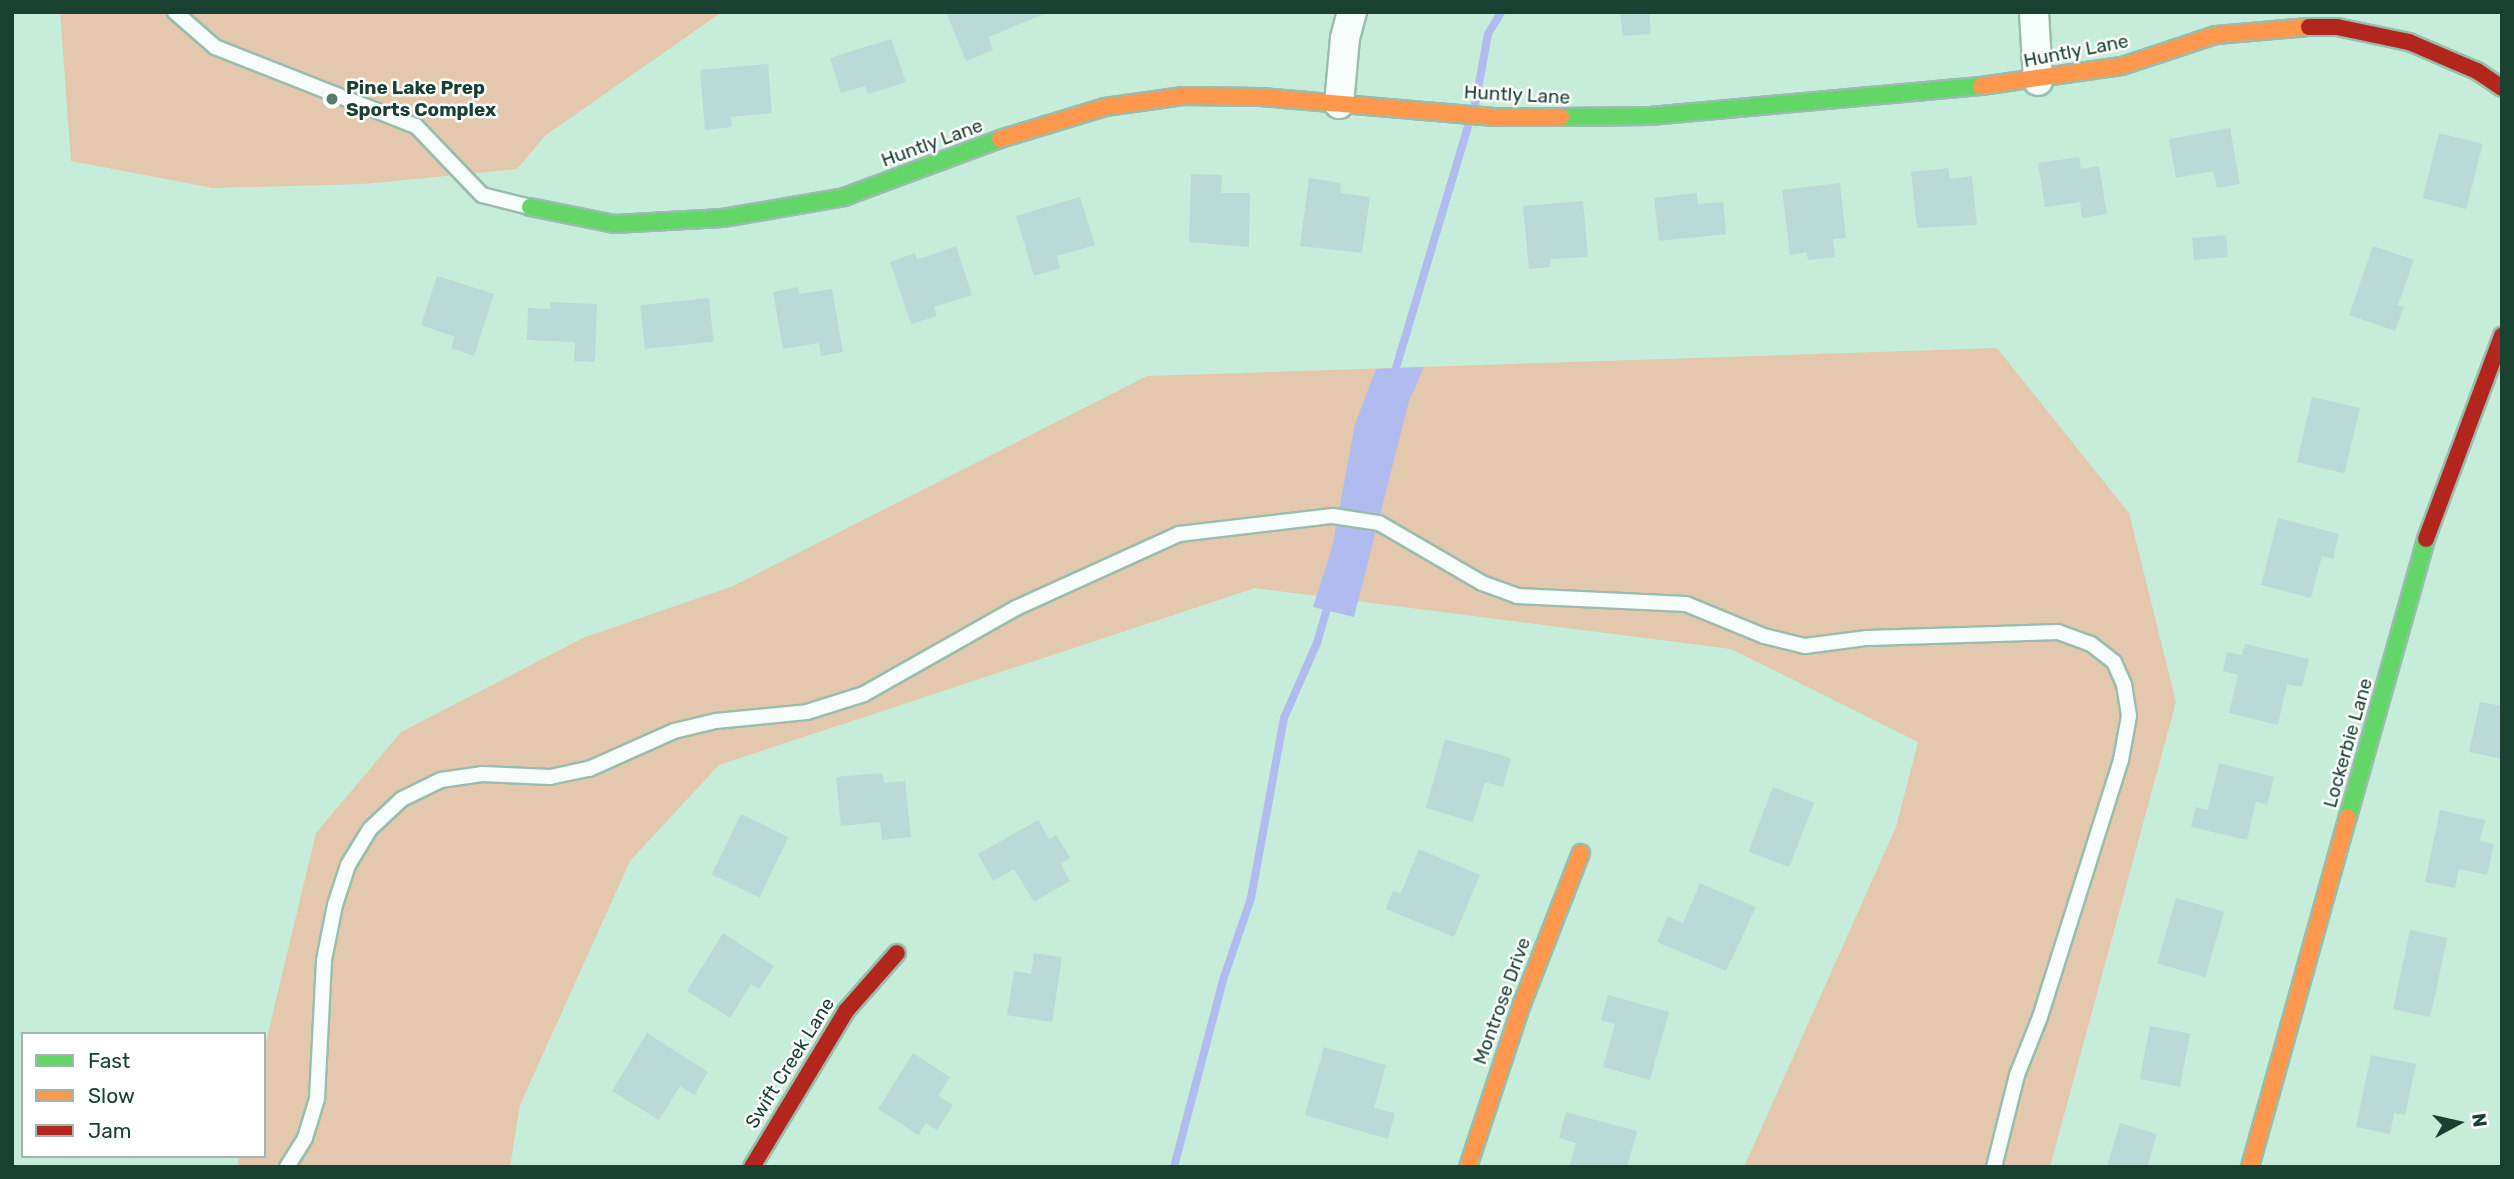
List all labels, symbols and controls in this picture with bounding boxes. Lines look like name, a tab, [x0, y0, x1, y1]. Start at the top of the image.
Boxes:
street label: Huntly Lane	[2021, 30, 2131, 72]
place label: Pine Lake Prep Sports Complex	[346, 77, 496, 121]
street label: Huntly Lane	[1463, 81, 1571, 109]
marker: Pine Lake Prep Sports Complex	[324, 91, 340, 107]
street label: Huntly Lane	[878, 114, 986, 172]
street label: Lockerbie Lane	[2319, 676, 2377, 810]
street label: Montrose Drive	[1468, 934, 1536, 1068]
street label: Swift Creek Lane	[741, 993, 839, 1133]
legend	[21, 1032, 266, 1158]
text: Fast	[88, 1048, 130, 1073]
text: Slow	[88, 1083, 135, 1108]
north arrow	[2423, 1088, 2493, 1158]
text: N	[2467, 1112, 2492, 1128]
text: Jam	[88, 1118, 132, 1143]

